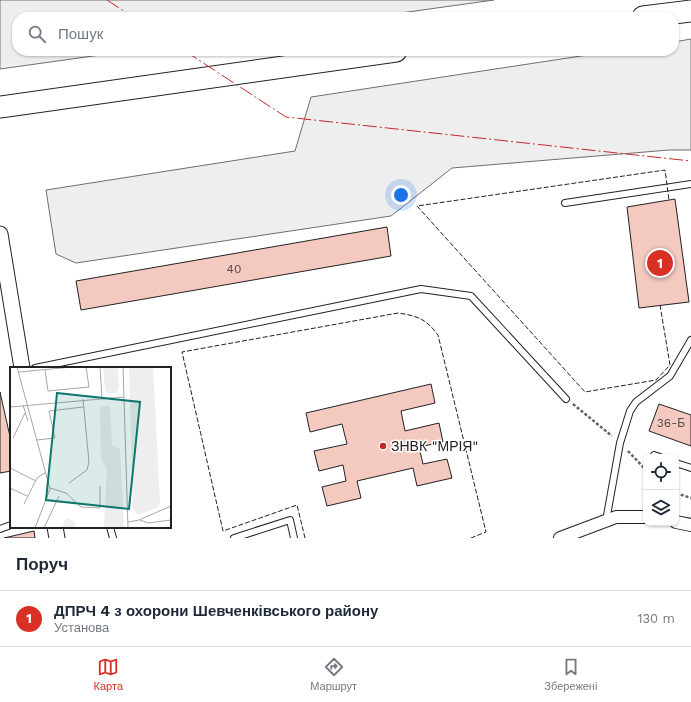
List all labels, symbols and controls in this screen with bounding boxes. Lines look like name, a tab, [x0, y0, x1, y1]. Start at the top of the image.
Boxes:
search box	[12, 12, 679, 56]
icon: search	[26, 23, 48, 45]
text: Пошук	[58, 25, 103, 43]
your location	[391, 185, 411, 205]
pin: 1	[647, 248, 673, 278]
house number: 40	[227, 262, 241, 276]
inset map	[10, 367, 171, 528]
house number: 36-Б	[657, 416, 685, 430]
place label: ЗНВК "МРІЯ"	[391, 438, 478, 454]
marker: ЗНВК "МРІЯ"	[378, 441, 388, 451]
map controls	[643, 454, 679, 526]
button: locate	[643, 454, 679, 490]
button: layers	[643, 490, 679, 526]
text: Поруч	[16, 554, 68, 574]
text: ДПРЧ 4 з охорони Шевченківського району	[54, 602, 378, 620]
text: 1	[26, 611, 32, 626]
text: 130 m	[637, 611, 675, 626]
text: Установа	[54, 620, 109, 635]
tab: Карта	[94, 656, 123, 693]
tab: Маршрут	[310, 656, 357, 693]
tab: Збережені	[544, 656, 597, 693]

